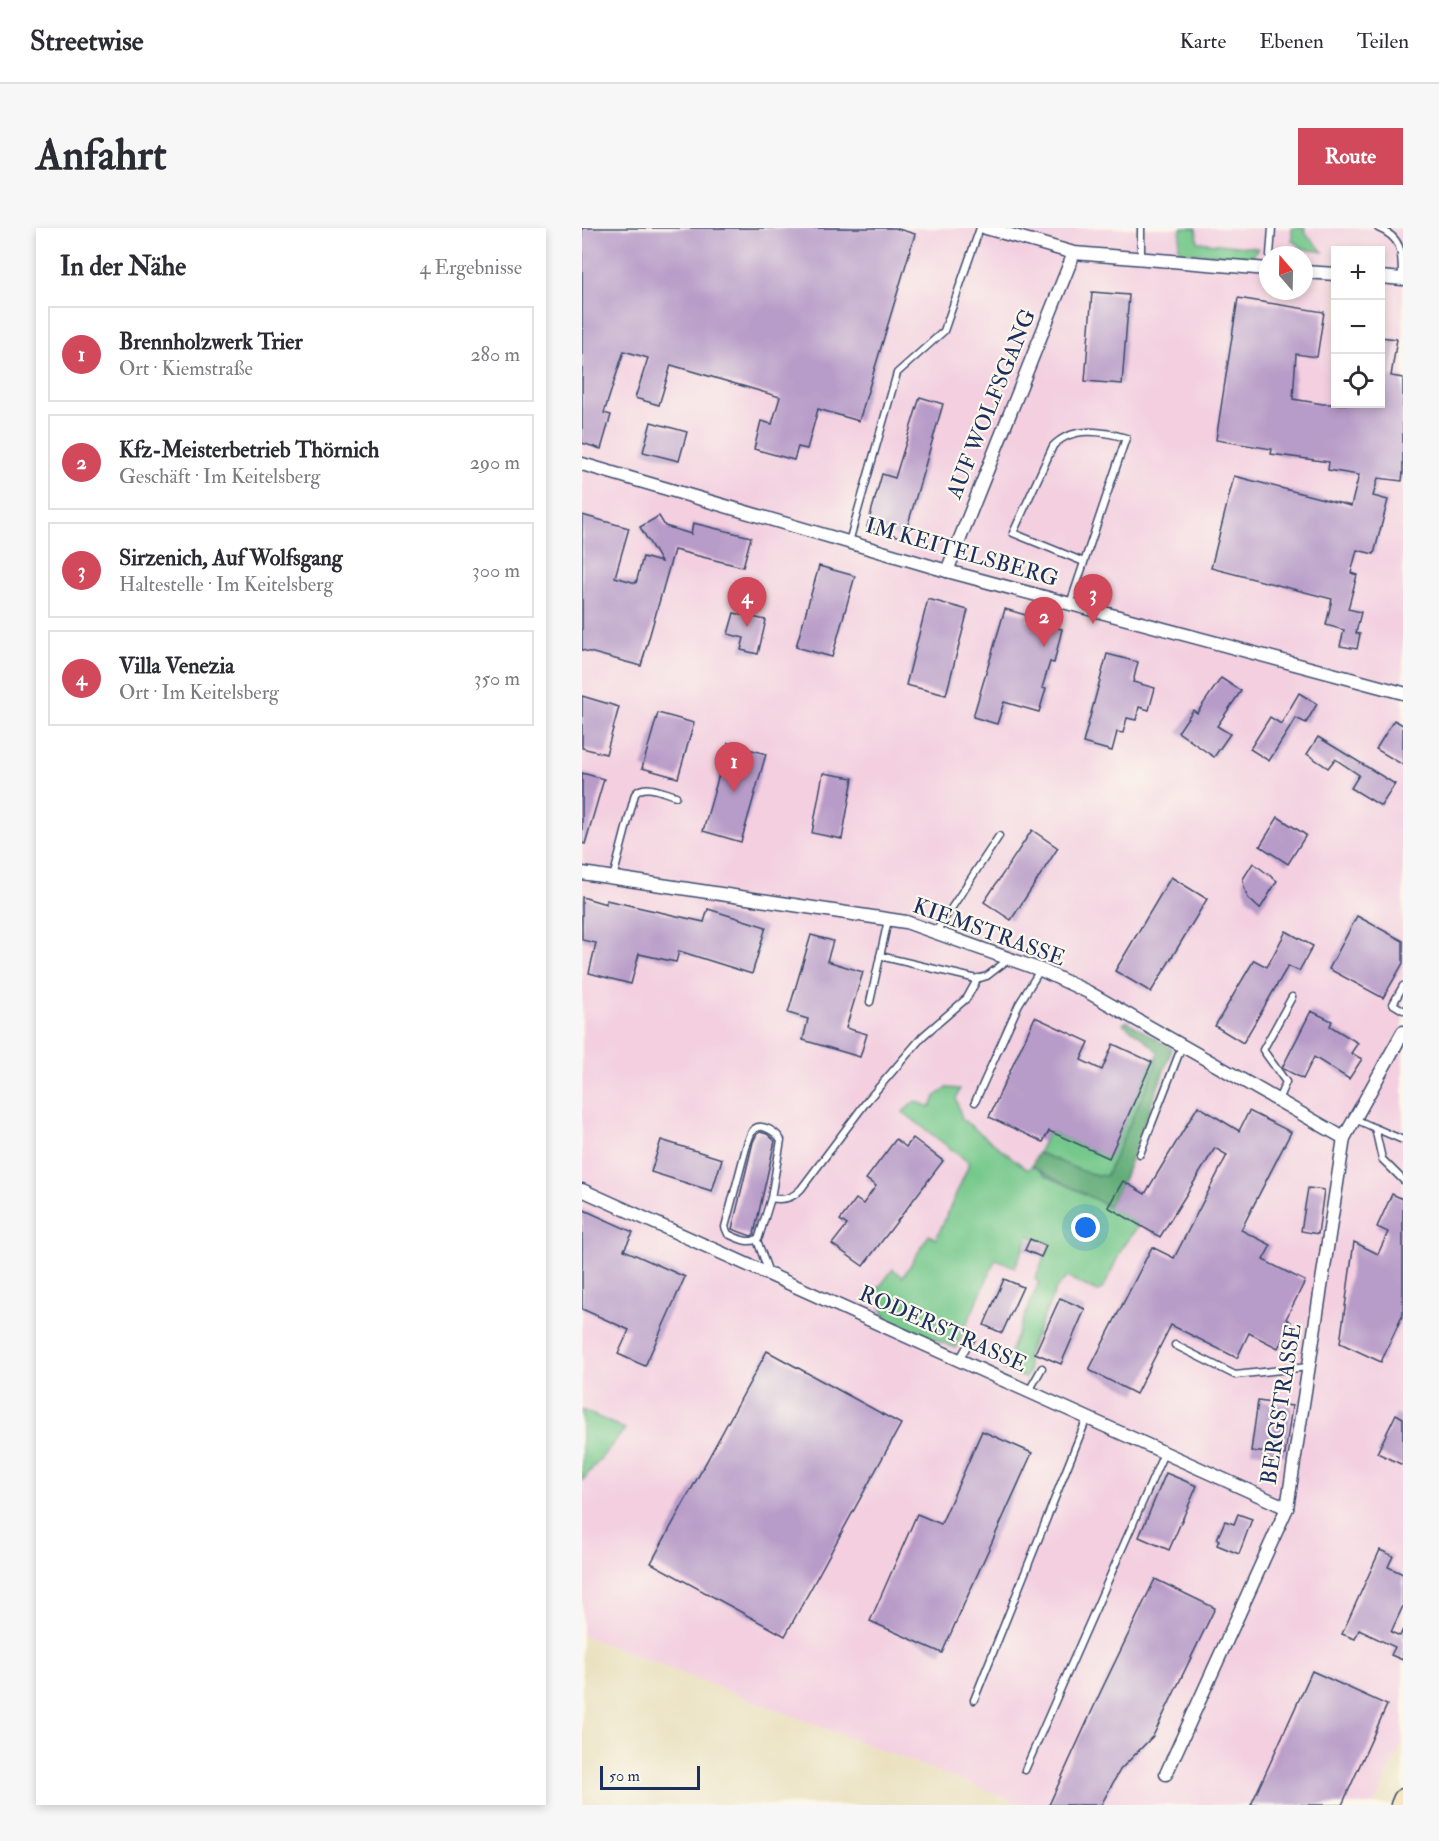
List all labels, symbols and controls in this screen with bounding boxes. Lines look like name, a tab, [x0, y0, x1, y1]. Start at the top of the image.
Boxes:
text: Streetwise	[30, 24, 144, 59]
text: Karte	[1179, 28, 1226, 55]
text: Ebenen	[1259, 28, 1324, 55]
text: Teilen	[1357, 28, 1409, 55]
button: Route	[1298, 128, 1403, 185]
text: Anfahrt	[36, 130, 167, 182]
north arrow	[1259, 246, 1313, 300]
map controls	[1331, 246, 1385, 408]
button: +	[1331, 246, 1385, 300]
text: In der Nähe	[60, 251, 186, 283]
text: 4 Ergebnisse	[420, 255, 522, 280]
button: −	[1331, 300, 1385, 354]
street label: AUF WOLFSGANG	[940, 305, 1042, 504]
text: Brennholzwerk Trier	[119, 328, 303, 356]
text: 1	[78, 342, 85, 367]
text: 280 m	[470, 342, 520, 367]
button: locate	[1331, 354, 1385, 408]
text: Ort · Kiemstraße	[119, 356, 253, 381]
text: Kfz-Meisterbetrieb Thörnich	[119, 436, 379, 464]
text: 2	[76, 450, 87, 475]
text: 290 m	[470, 450, 520, 475]
text: Geschäft · Im Keitelsberg	[119, 464, 320, 489]
street label: IM KEITELSBERG	[862, 511, 1062, 593]
text: Sirzenich, Auf Wolfsgang	[119, 544, 343, 572]
text: 3	[78, 558, 85, 583]
text: 300 m	[472, 558, 520, 583]
text: Haltestelle · Im Keitelsberg	[119, 572, 333, 597]
pin: 3	[1074, 574, 1112, 624]
pin: 4	[728, 578, 766, 627]
pin: 2	[1024, 598, 1064, 647]
text: Villa Venezia	[119, 652, 234, 680]
text: 4	[76, 666, 87, 691]
text: 350 m	[474, 666, 520, 691]
text: Ort · Im Keitelsberg	[119, 680, 279, 705]
pin: 1	[714, 742, 754, 792]
street label: KIEMSTRASSE	[909, 891, 1069, 973]
your location	[1071, 1213, 1100, 1242]
street label: RODERSTRASSE	[855, 1279, 1031, 1379]
street label: BERGSTRASSE	[1254, 1321, 1308, 1486]
scale bar	[600, 1763, 700, 1790]
text: 50 m	[609, 1766, 640, 1786]

